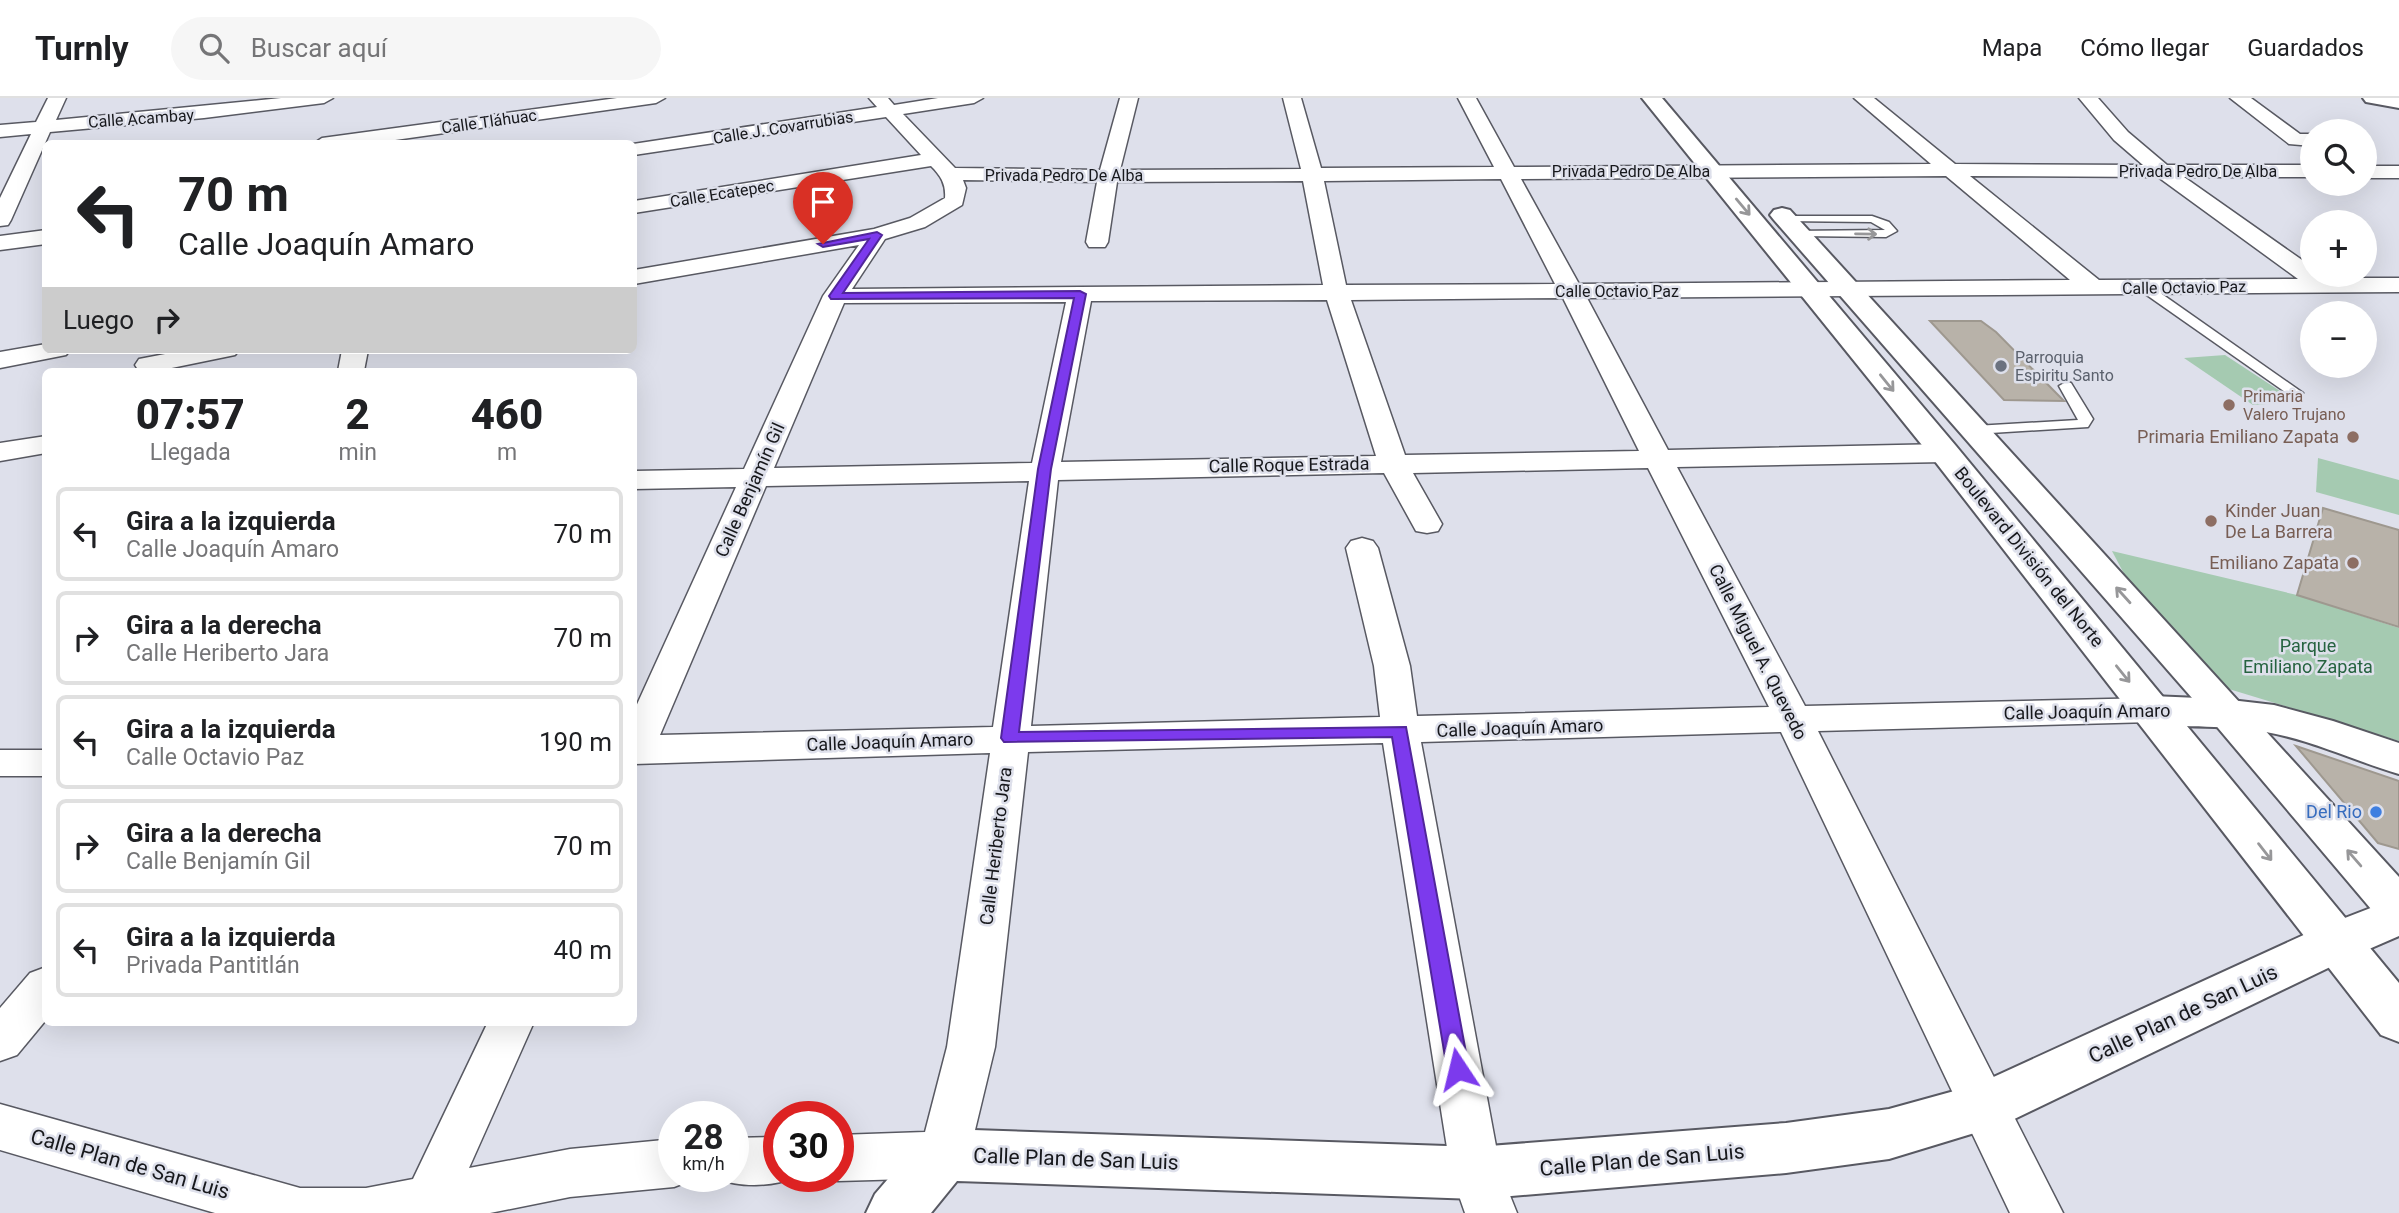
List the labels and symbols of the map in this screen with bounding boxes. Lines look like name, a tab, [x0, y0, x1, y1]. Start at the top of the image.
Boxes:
street label: Calle Acambay	[87, 105, 195, 132]
street label: Calle Tláhuac	[440, 105, 538, 138]
street label: Calle J. Covarrubias	[712, 107, 855, 148]
street label: Privada Pedro De Alba	[1552, 162, 1710, 181]
street label: Privada Pedro De Alba	[2119, 162, 2277, 181]
street label: Privada Pedro De Alba	[985, 166, 1143, 185]
pin	[793, 172, 853, 244]
street label: Calle Ecatepec	[669, 176, 775, 211]
one-way arrow	[1735, 198, 1750, 216]
one-way arrow	[1854, 227, 1877, 241]
street label: Calle Octavio Paz	[2122, 277, 2246, 298]
street label: Calle Octavio Paz	[1555, 282, 1679, 301]
place label: Parroquia Espiritu Santo	[2015, 348, 2114, 385]
marker: Parroquia Espiritu Santo	[1993, 358, 2009, 374]
one-way arrow	[1880, 373, 1895, 391]
place label: Primaria Valero Trujano	[2243, 387, 2346, 424]
marker: Primaria Valero Trujano	[2221, 397, 2237, 413]
street label: Calle Benjamín Gil	[711, 419, 789, 560]
place label: Primaria Emiliano Zapata	[2137, 426, 2339, 447]
marker: Primaria Emiliano Zapata	[2345, 429, 2361, 445]
street label: Calle Roque Estrada	[1208, 453, 1370, 476]
street label: Boulevard División del Norte	[1950, 462, 2108, 651]
place label: Kinder Juan De La Barrera	[2225, 500, 2333, 542]
marker: Kinder Juan De La Barrera	[2203, 513, 2219, 529]
place label: Emiliano Zapata	[2209, 552, 2339, 573]
marker: Emiliano Zapata	[2345, 555, 2361, 571]
street label: Calle Miguel A. Quevedo	[1705, 561, 1812, 743]
one-way arrow	[2115, 586, 2131, 604]
park label: Parque Emiliano Zapata	[2243, 635, 2373, 677]
one-way arrow	[2115, 664, 2131, 682]
street label: Calle Joaquín Amaro	[2003, 700, 2171, 723]
street label: Calle Joaquín Amaro	[1436, 714, 1604, 741]
street label: Calle Joaquín Amaro	[806, 728, 974, 755]
street label: Calle Heriberto Jara	[975, 766, 1016, 926]
place label: Del Rio	[2306, 801, 2362, 822]
marker: Del Rio	[2368, 804, 2384, 820]
one-way arrow	[2257, 842, 2272, 861]
one-way arrow	[2346, 849, 2362, 867]
street label: Calle Plan de San Luis	[2085, 960, 2281, 1068]
position arrow	[1421, 1032, 1495, 1106]
speed limit sign: 30	[763, 1101, 854, 1192]
street label: Calle Plan de San Luis	[28, 1124, 232, 1204]
street label: Calle Plan de San Luis	[1539, 1139, 1745, 1181]
street label: Calle Plan de San Luis	[973, 1143, 1179, 1175]

